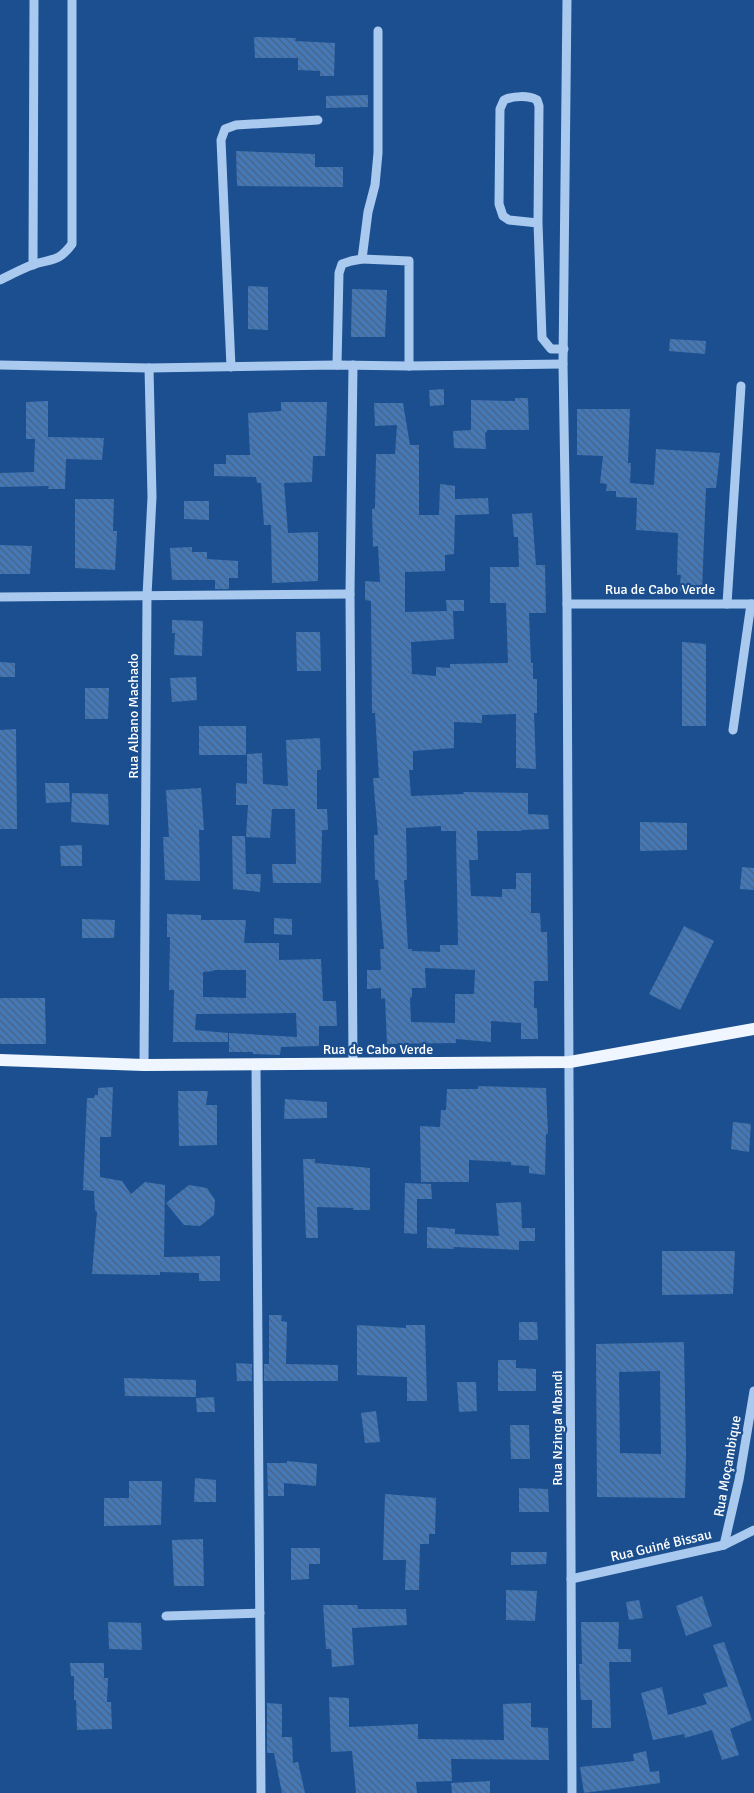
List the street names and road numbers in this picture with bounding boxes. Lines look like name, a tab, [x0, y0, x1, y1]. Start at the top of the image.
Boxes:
street label: Rua de Cabo Verde	[605, 581, 715, 598]
street label: Rua Albano Machado	[125, 653, 142, 779]
street label: Rua de Cabo Verde	[323, 1041, 433, 1058]
street label: Rua Nzinga Mbandi	[549, 1370, 566, 1486]
street label: Rua Moçambique	[710, 1414, 745, 1518]
street label: Rua Guiné Bissau	[609, 1526, 713, 1565]

